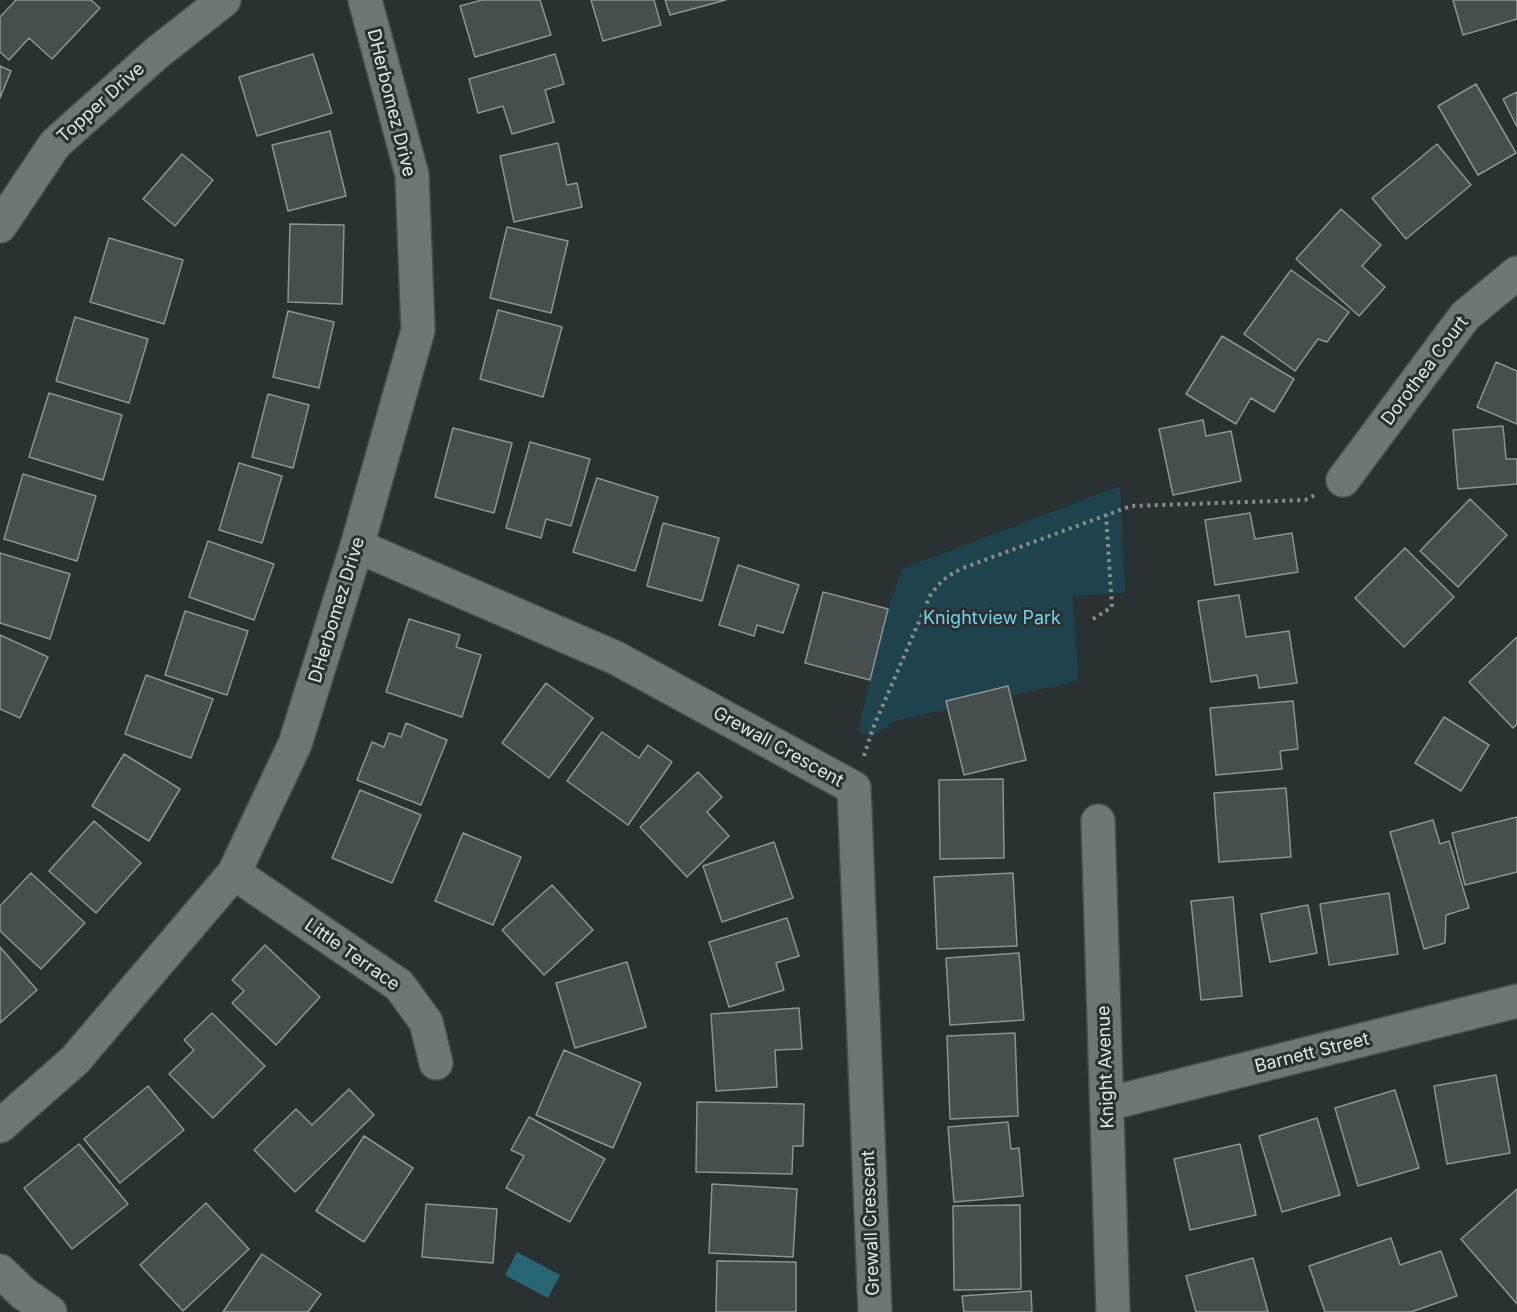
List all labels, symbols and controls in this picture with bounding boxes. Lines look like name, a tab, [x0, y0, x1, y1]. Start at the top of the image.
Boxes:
street label: DHerbomez Drive	[362, 27, 420, 179]
street label: Topper Drive	[53, 58, 149, 148]
street label: Dorothea Court	[1377, 312, 1473, 430]
street label: DHerbomez Drive	[305, 534, 369, 686]
park label: Knightview Park	[923, 608, 1061, 630]
street label: Grewall Crescent	[709, 702, 847, 792]
street label: Little Terrace	[300, 914, 404, 996]
street label: Knight Avenue	[1093, 1005, 1119, 1129]
street label: Barnett Street	[1252, 1028, 1372, 1078]
street label: Grewall Crescent	[858, 1150, 884, 1296]

